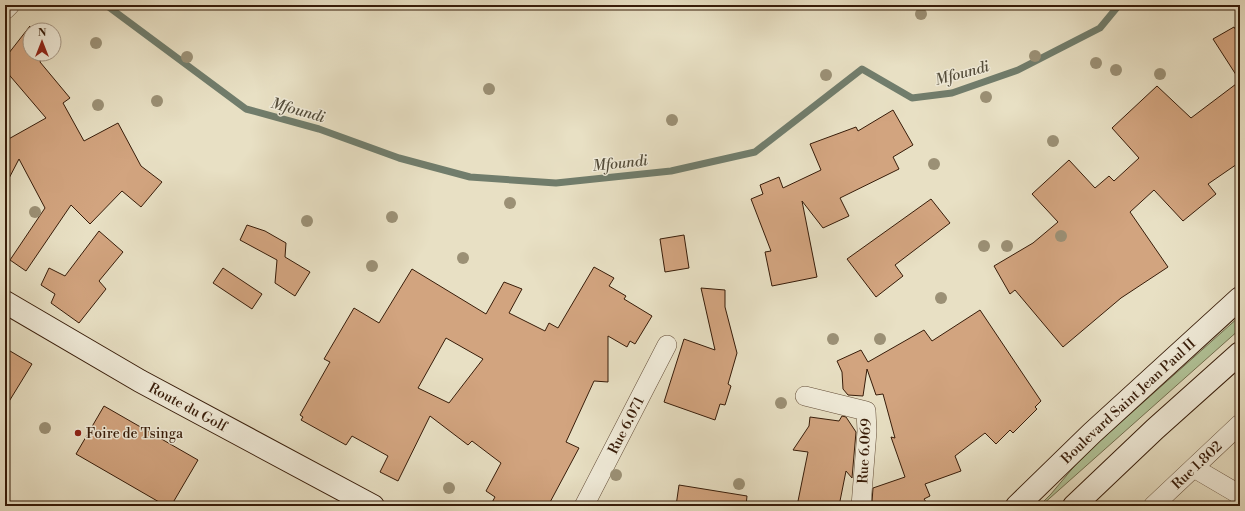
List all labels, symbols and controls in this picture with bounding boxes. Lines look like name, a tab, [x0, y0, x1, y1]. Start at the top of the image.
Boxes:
north arrow	[22, 22, 62, 62]
text: N	[38, 26, 47, 40]
water label: Mfoundi	[933, 57, 992, 90]
water label: Mfoundi	[269, 94, 327, 127]
water label: Mfoundi	[591, 151, 649, 176]
street label: Boulevard Saint Jean Paul II	[1057, 335, 1200, 469]
street label: Route du Golf	[145, 379, 231, 437]
street label: Rue 6.071	[604, 394, 649, 457]
street label: Rue 6.069	[854, 418, 876, 484]
place label: Foire de Tsinga	[86, 425, 184, 443]
marker: Foire de Tsinga	[73, 428, 83, 438]
street label: Rue 1.802	[1168, 438, 1226, 494]

